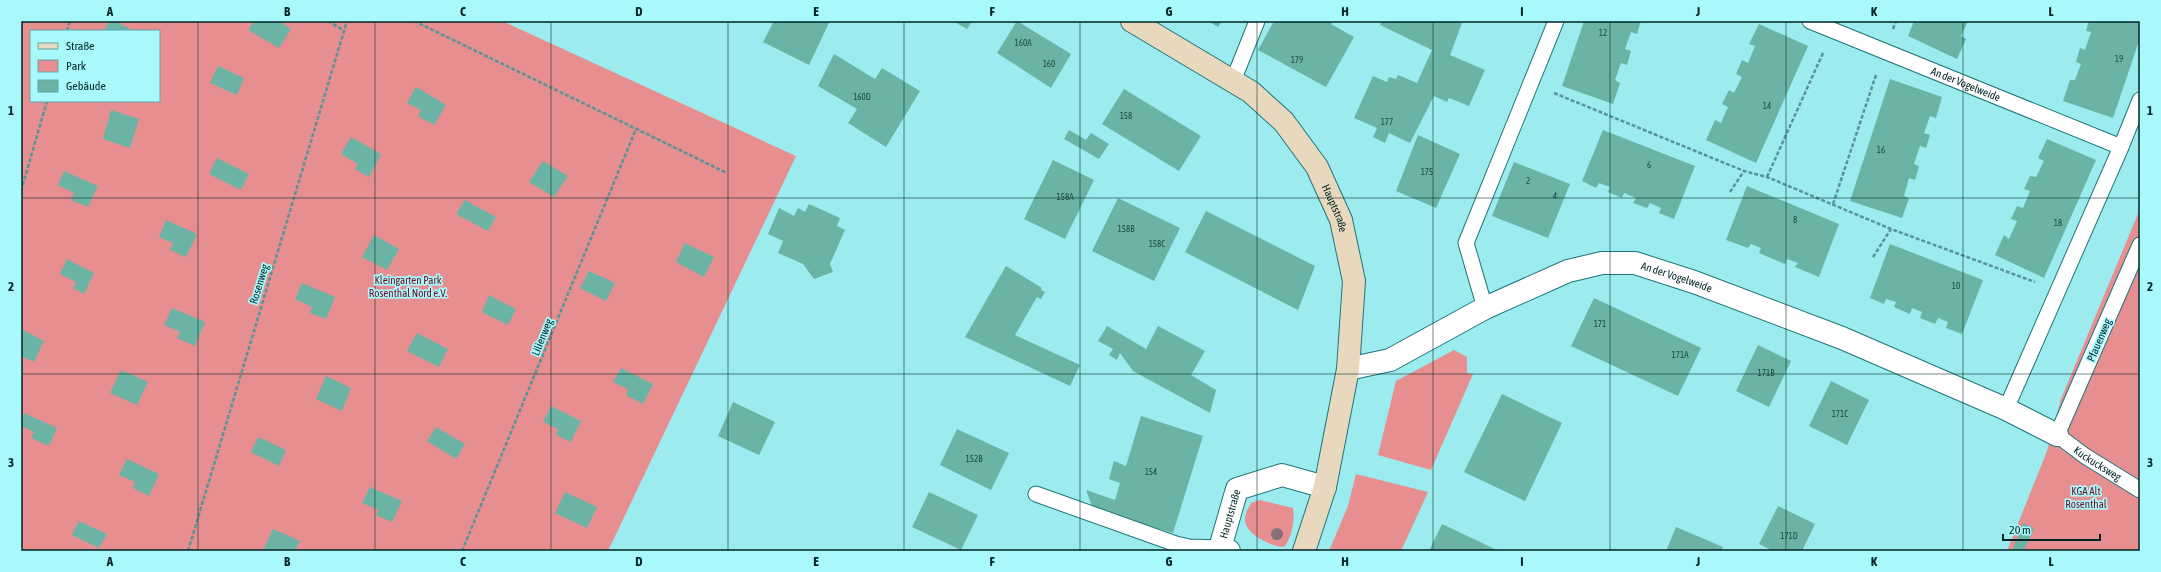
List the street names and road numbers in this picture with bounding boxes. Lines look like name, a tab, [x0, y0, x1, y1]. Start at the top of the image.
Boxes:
street label: An der Vogelweide	[1929, 65, 2002, 104]
street label: Hauptstraße	[1320, 182, 1349, 233]
street label: An der Vogelweide	[1640, 259, 1714, 294]
street label: Rosenweg	[247, 262, 271, 305]
street label: Lilienweg	[529, 317, 555, 357]
street label: Pfauenweg	[2085, 317, 2113, 363]
street label: Kuckucksweg	[2072, 444, 2124, 483]
street label: Hauptstraße	[1217, 488, 1243, 540]

